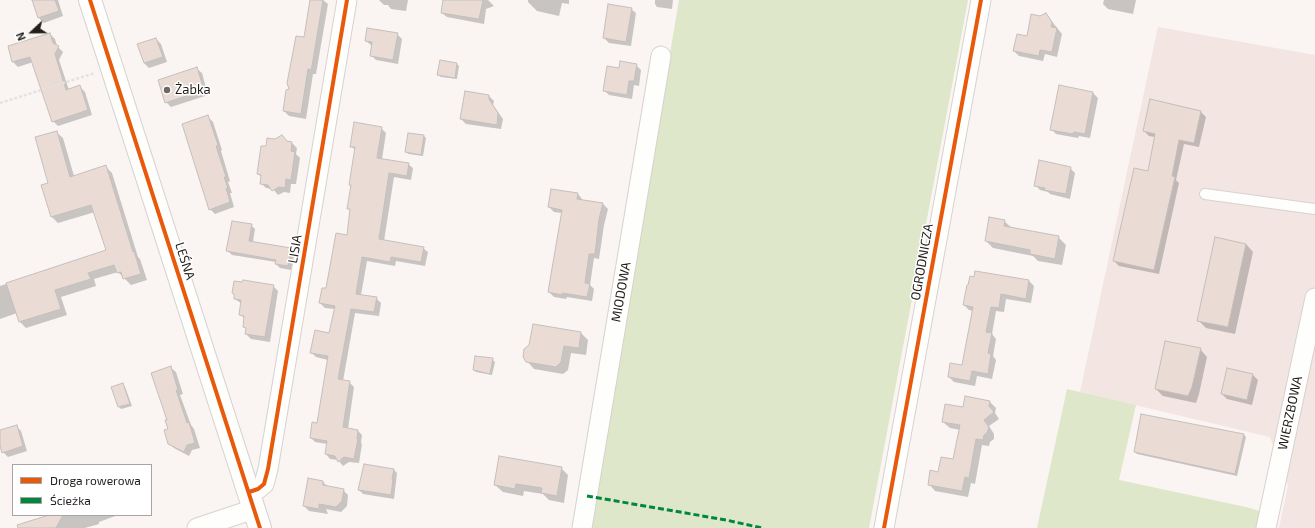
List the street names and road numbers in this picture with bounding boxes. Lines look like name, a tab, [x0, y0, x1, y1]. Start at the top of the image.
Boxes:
street label: OGRODNICZA	[908, 222, 936, 302]
street label: LISIA	[285, 233, 305, 265]
street label: LEŚNA	[172, 240, 198, 282]
street label: MIODOWA	[608, 261, 634, 323]
street label: WIERZBOWA	[1275, 375, 1305, 451]

